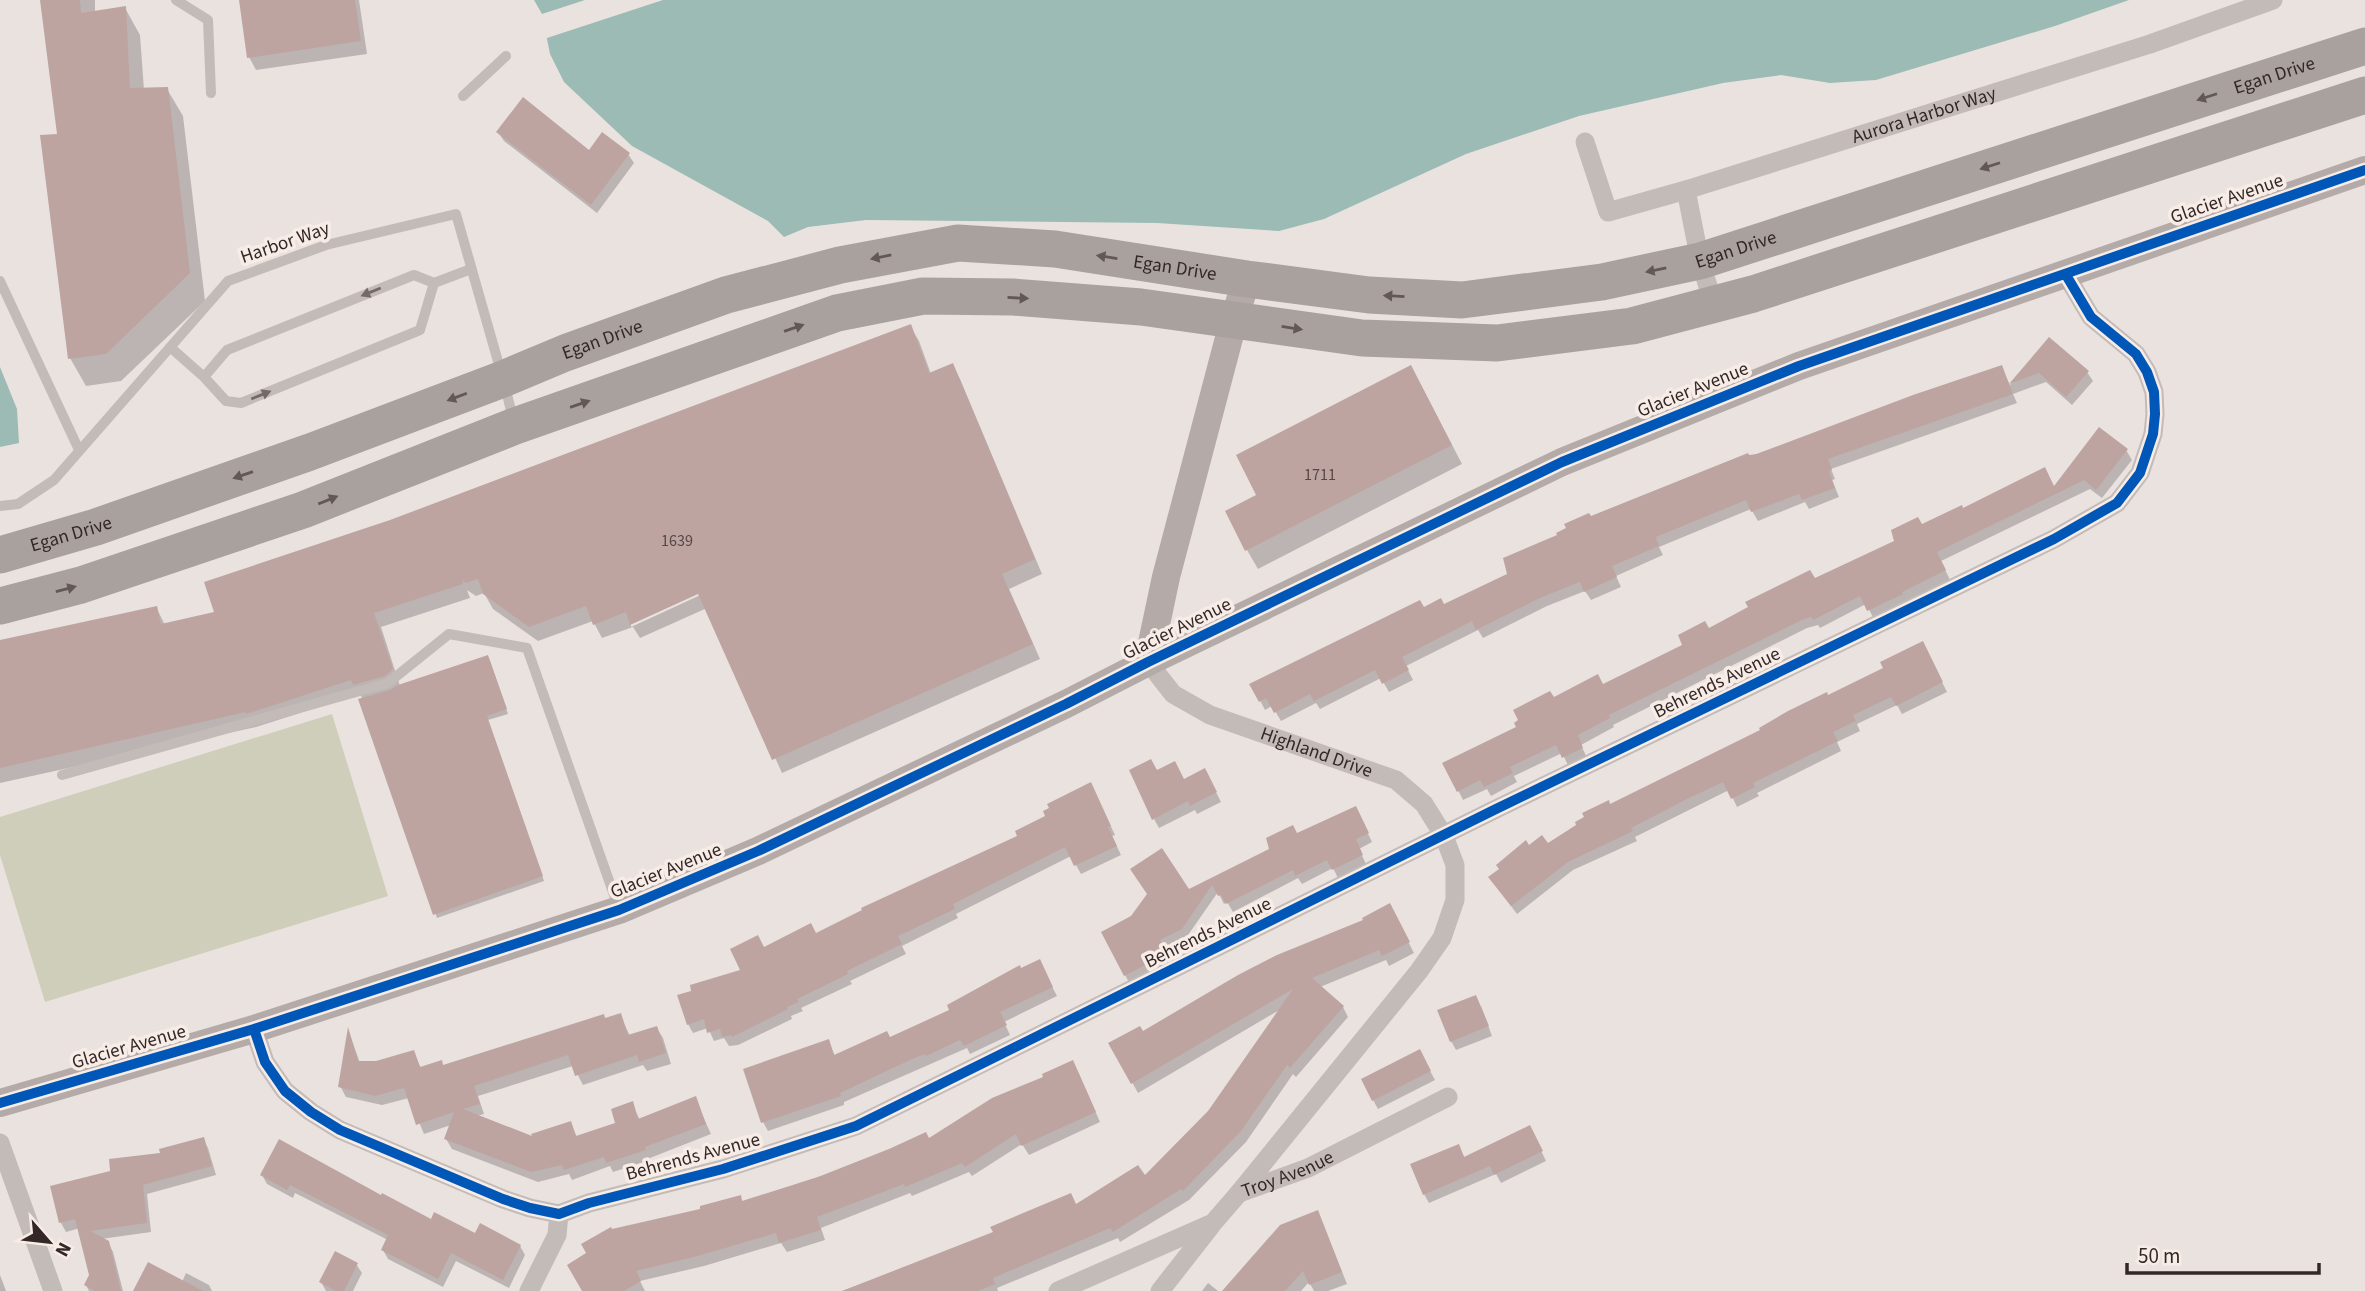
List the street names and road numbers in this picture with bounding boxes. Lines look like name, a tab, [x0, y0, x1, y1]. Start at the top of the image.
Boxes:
street label: Egan Drive	[2230, 50, 2319, 101]
street label: Aurora Harbor Way	[1849, 80, 2000, 150]
street label: Glacier Avenue	[2167, 167, 2287, 231]
street label: Harbor Way	[237, 215, 333, 271]
street label: Egan Drive	[1691, 224, 1780, 275]
street label: Egan Drive	[1131, 248, 1219, 288]
street label: Egan Drive	[558, 313, 647, 367]
street label: Glacier Avenue	[1633, 355, 1753, 425]
street label: Egan Drive	[27, 509, 116, 559]
street label: Glacier Avenue	[1118, 591, 1236, 667]
street label: Behrends Avenue	[1649, 641, 1785, 725]
street label: Highland Drive	[1257, 720, 1376, 784]
street label: Glacier Avenue	[606, 836, 726, 906]
street label: Behrends Avenue	[1140, 891, 1276, 975]
street label: Glacier Avenue	[69, 1018, 189, 1076]
street label: Behrends Avenue	[623, 1126, 763, 1188]
street label: Troy Avenue	[1238, 1144, 1338, 1205]

